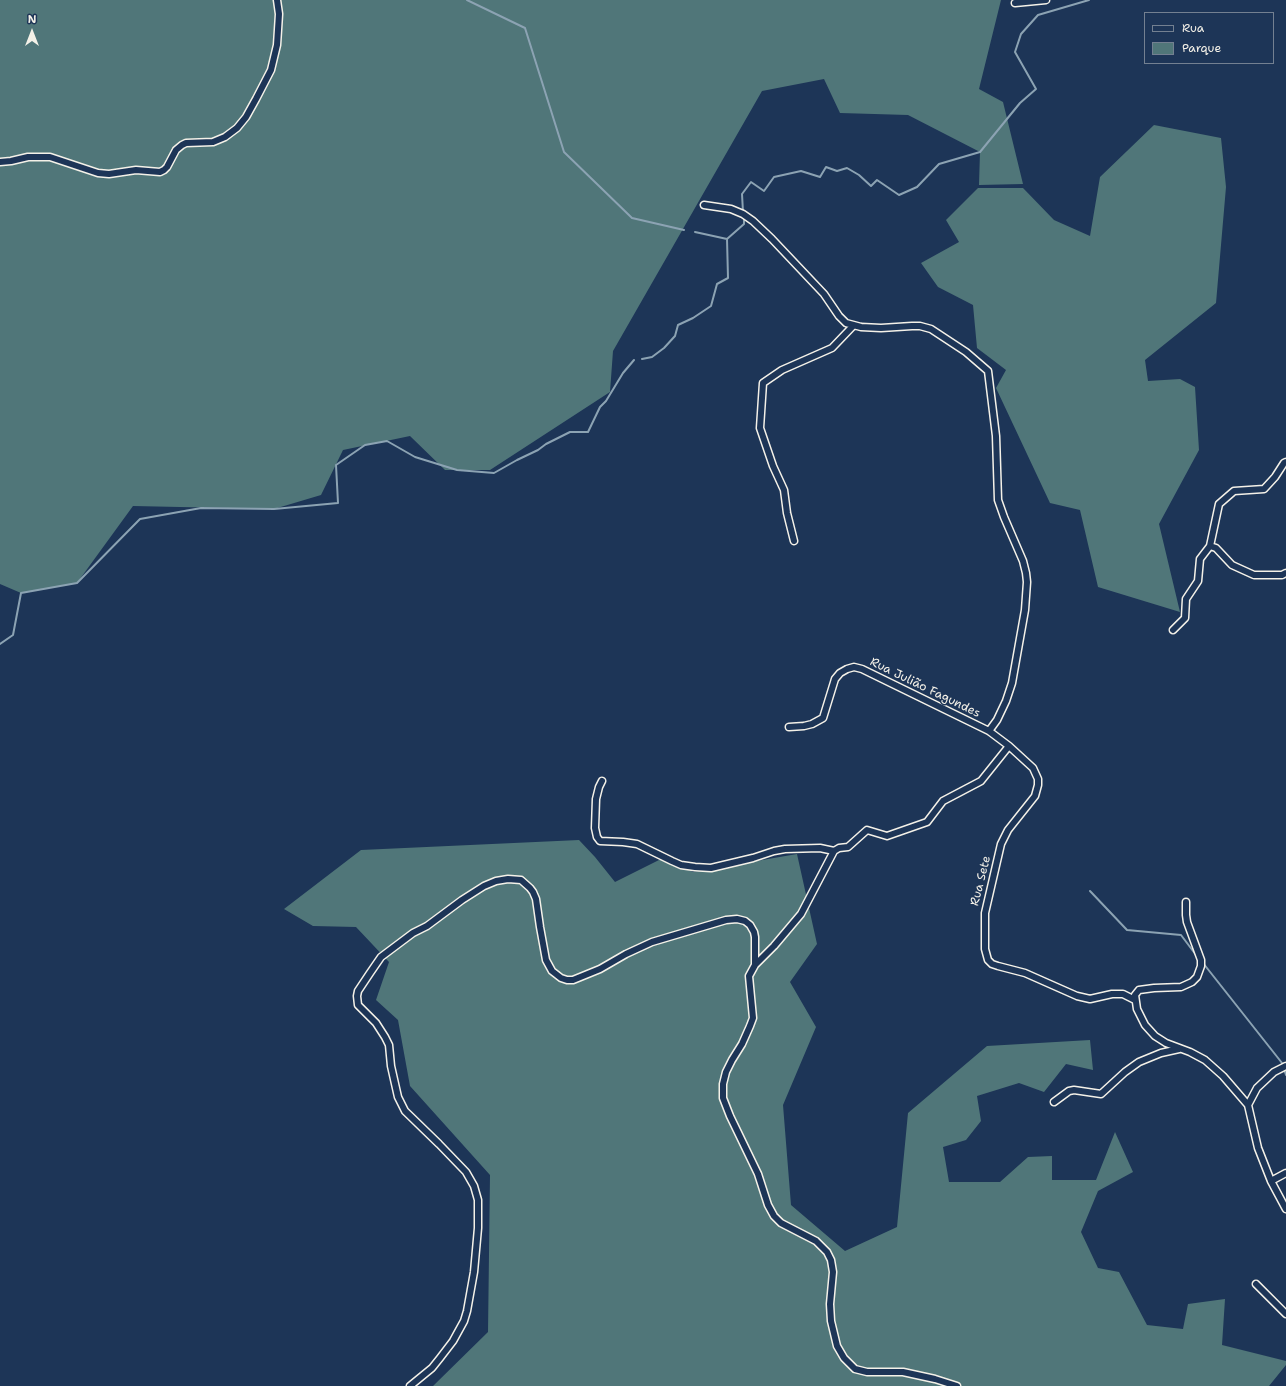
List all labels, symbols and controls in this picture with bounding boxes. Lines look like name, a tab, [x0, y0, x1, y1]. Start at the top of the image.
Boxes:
north arrow	[12, 12, 52, 52]
text: N	[28, 12, 36, 27]
legend	[1144, 12, 1274, 64]
text: Rua	[1182, 20, 1204, 36]
text: Parque	[1182, 40, 1221, 56]
street label: Rua Julião Fagundes	[868, 655, 982, 721]
street label: Rua Sete	[968, 854, 994, 908]

